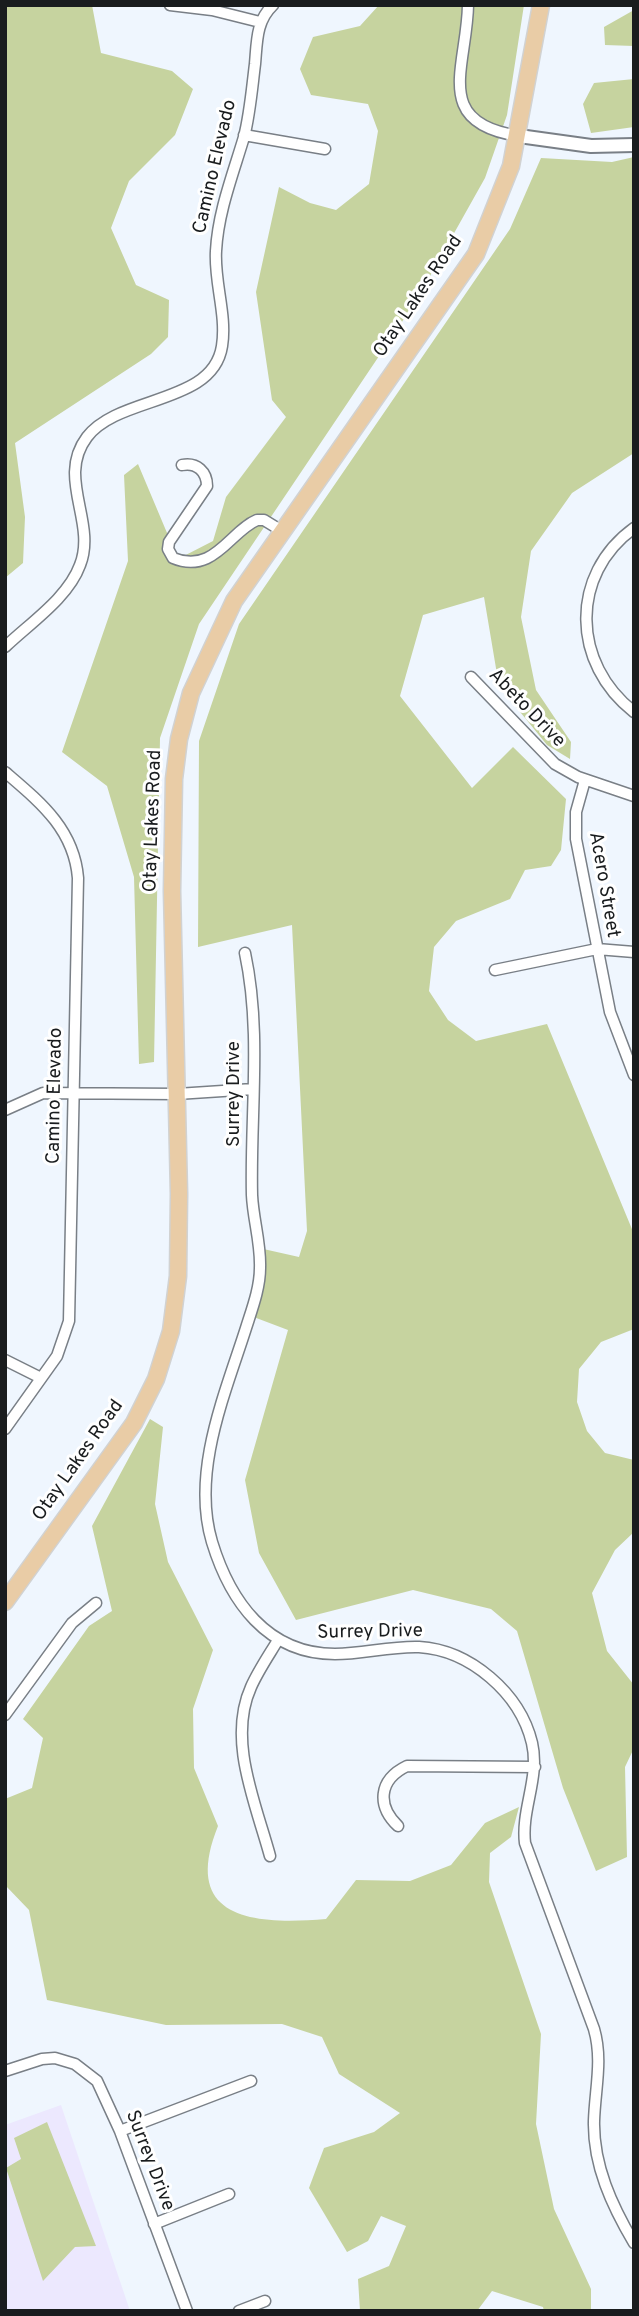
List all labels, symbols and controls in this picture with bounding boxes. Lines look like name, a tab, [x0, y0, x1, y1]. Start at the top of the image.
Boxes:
street label: Camino Elevado	[190, 98, 242, 236]
street label: Otay Lakes Road	[370, 231, 468, 363]
street label: Abeto Drive	[483, 665, 569, 753]
street label: Otay Lakes Road	[140, 749, 168, 893]
street label: Acero Street	[582, 830, 624, 940]
street label: Camino Elevado	[43, 1028, 69, 1164]
street label: Surrey Drive	[224, 1041, 246, 1147]
street label: Otay Lakes Road	[29, 1396, 129, 1526]
street label: Surrey Drive	[317, 1621, 423, 1645]
street label: Surrey Drive	[119, 2108, 179, 2214]

